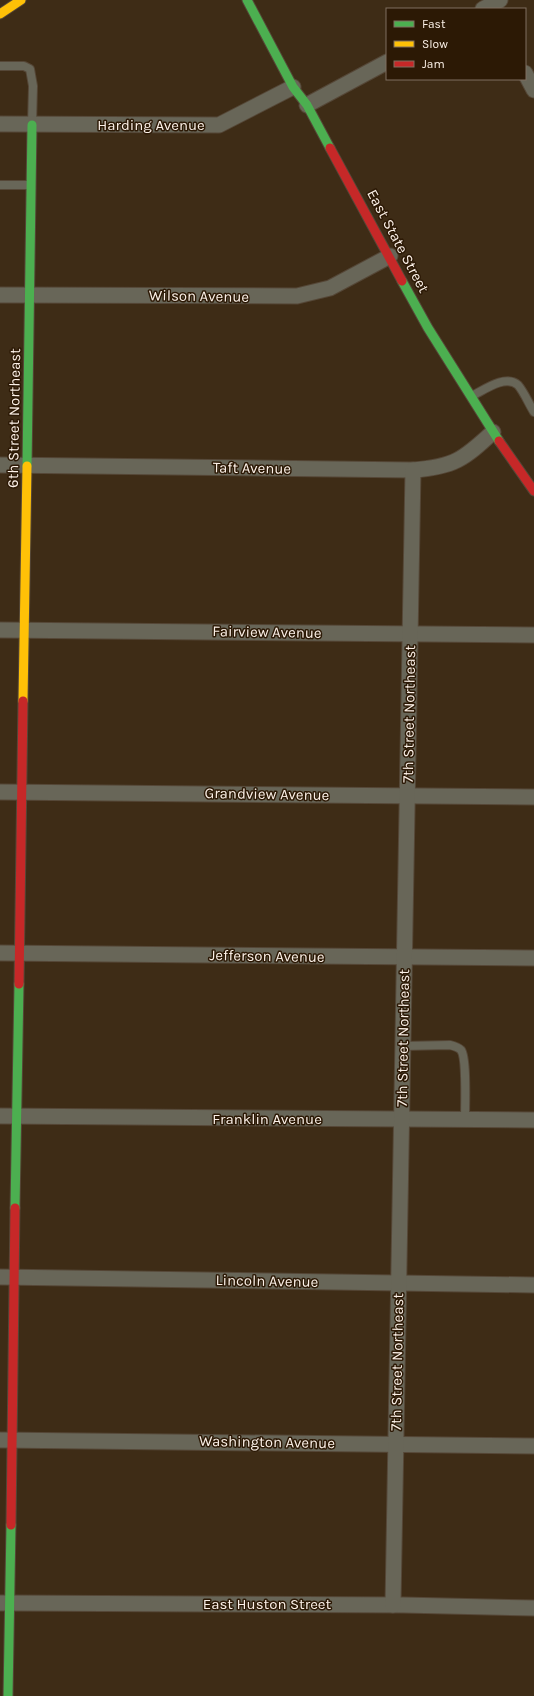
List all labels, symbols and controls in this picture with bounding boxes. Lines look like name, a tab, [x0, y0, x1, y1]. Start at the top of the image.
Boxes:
legend	[386, 8, 526, 80]
text: Fast	[422, 17, 446, 31]
text: Slow	[422, 37, 448, 51]
text: Jam	[422, 57, 445, 71]
street label: Harding Avenue	[97, 116, 205, 134]
street label: East State Street	[363, 186, 433, 296]
street label: Wilson Avenue	[149, 286, 249, 306]
street label: 6th Street Northeast	[4, 348, 24, 488]
street label: Taft Avenue	[213, 458, 291, 478]
street label: Fairview Avenue	[212, 622, 322, 642]
street label: 7th Street Northeast	[399, 644, 419, 783]
street label: Grandview Avenue	[204, 784, 330, 804]
street label: Jefferson Avenue	[209, 946, 325, 966]
street label: 7th Street Northeast	[393, 968, 413, 1107]
street label: Franklin Avenue	[212, 1110, 322, 1128]
street label: Lincoln Avenue	[216, 1271, 318, 1291]
street label: 7th Street Northeast	[387, 1292, 407, 1431]
street label: Washington Avenue	[199, 1432, 335, 1452]
street label: East Huston Street	[203, 1595, 332, 1613]

